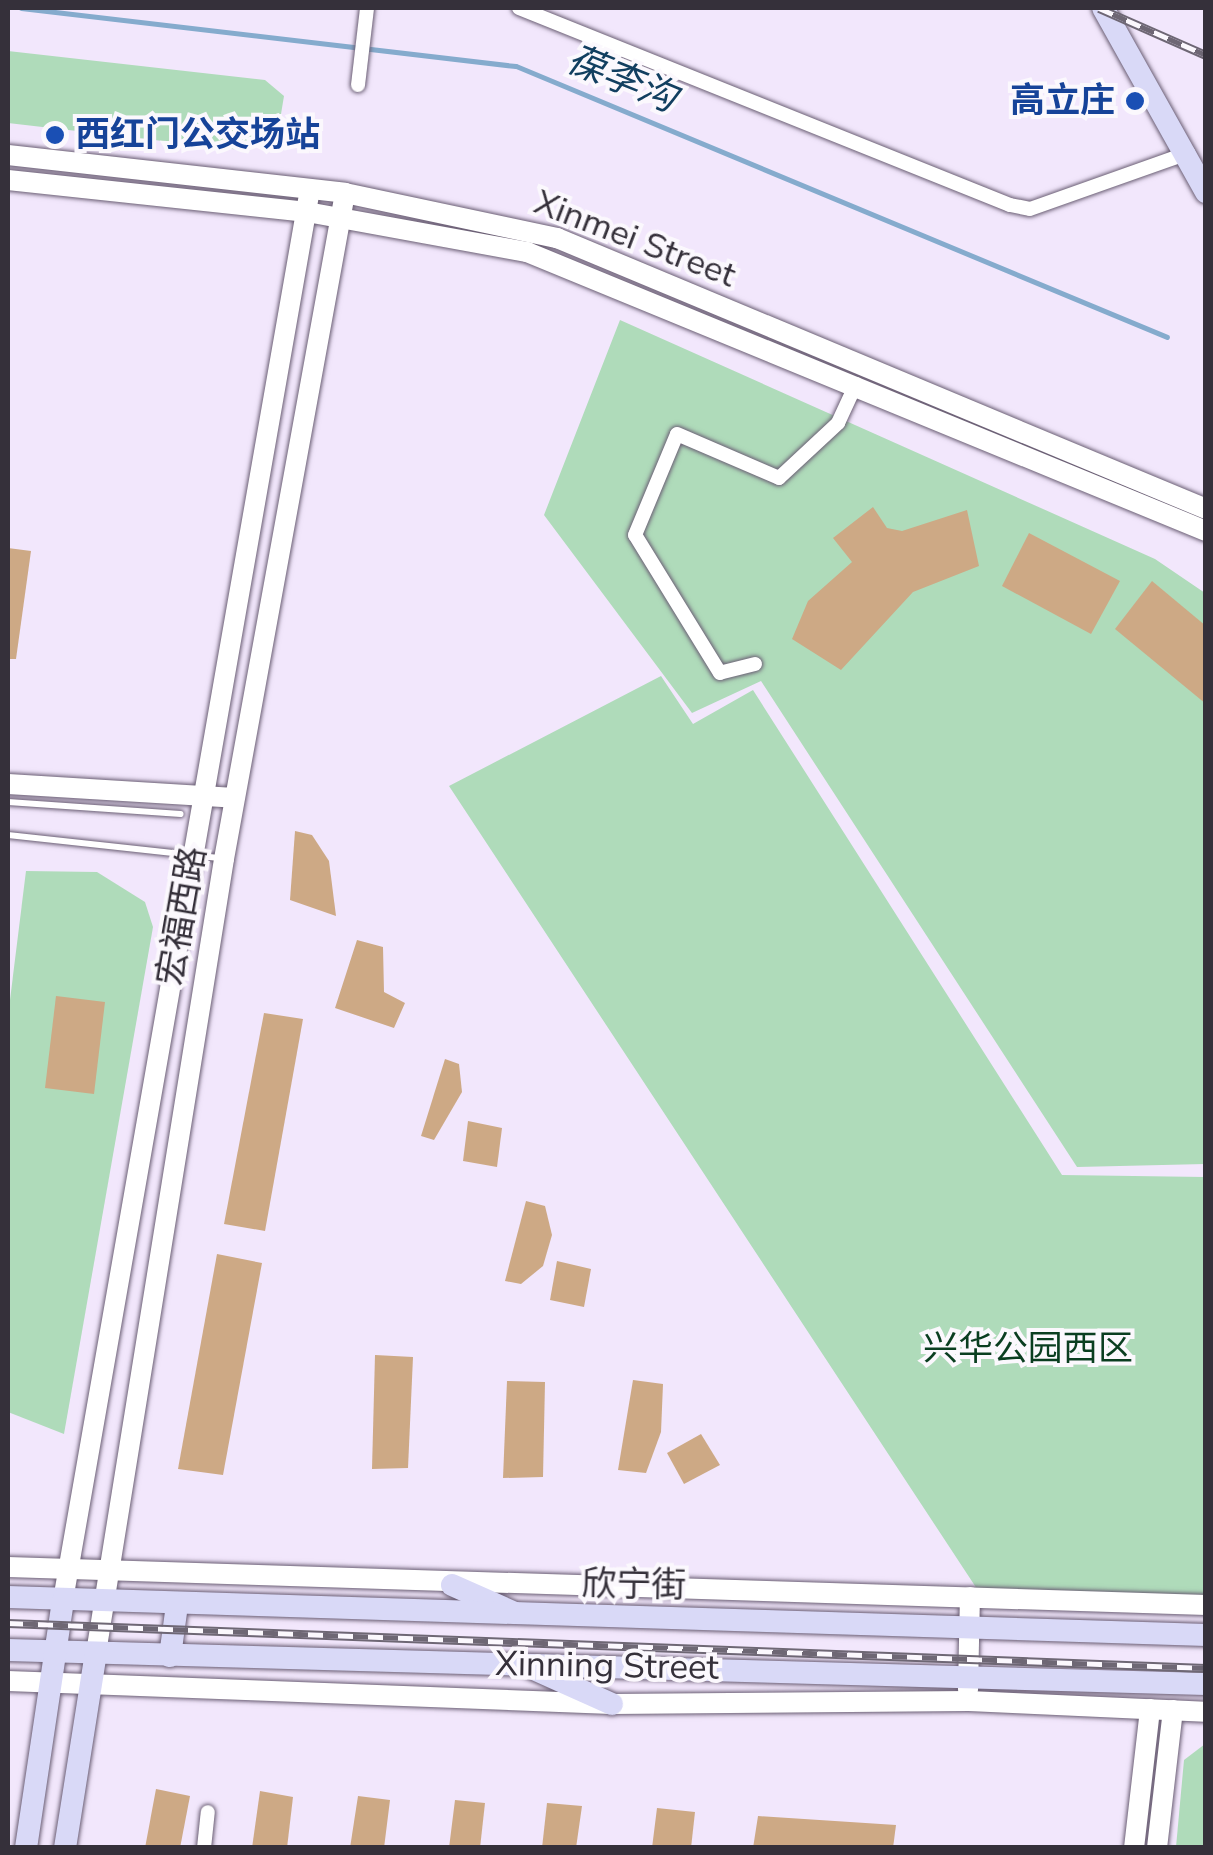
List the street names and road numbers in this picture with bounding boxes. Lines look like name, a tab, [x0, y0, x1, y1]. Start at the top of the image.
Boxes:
street label: Xinmei Street	[529, 181, 741, 297]
street label: 宏福西路	[149, 843, 215, 989]
street label: 欣宁街	[581, 1563, 687, 1607]
street label: Xinning Street	[495, 1643, 719, 1689]

